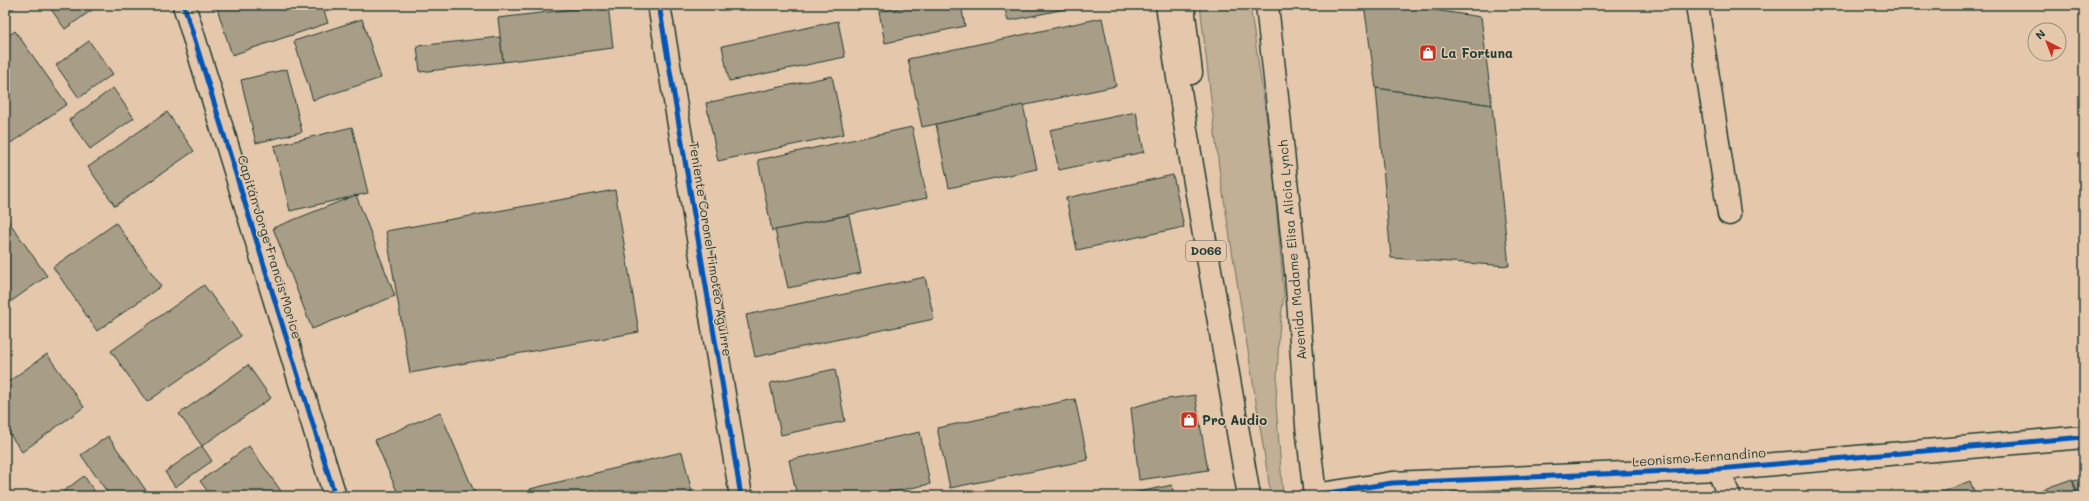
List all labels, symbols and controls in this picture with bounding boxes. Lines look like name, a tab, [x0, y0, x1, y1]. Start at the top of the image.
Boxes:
north arrow	[2027, 22, 2067, 62]
text: N	[2032, 26, 2048, 43]
shop icon: La Fortuna	[1418, 43, 1438, 63]
place label: La Fortuna	[1441, 44, 1513, 61]
street label: Avenida Madame Elisa Alicia Lynch	[1273, 139, 1310, 361]
street label: Teniente Coronel Timoteo Aguirre	[686, 140, 737, 358]
street label: Capitán Jorge Francis Morice	[234, 153, 307, 341]
road number: D066	[1186, 241, 1226, 261]
shop icon: Pro Audio	[1179, 410, 1199, 430]
place label: Pro Audio	[1202, 411, 1267, 428]
street label: Leonismo Fernandino	[1632, 443, 1767, 470]

